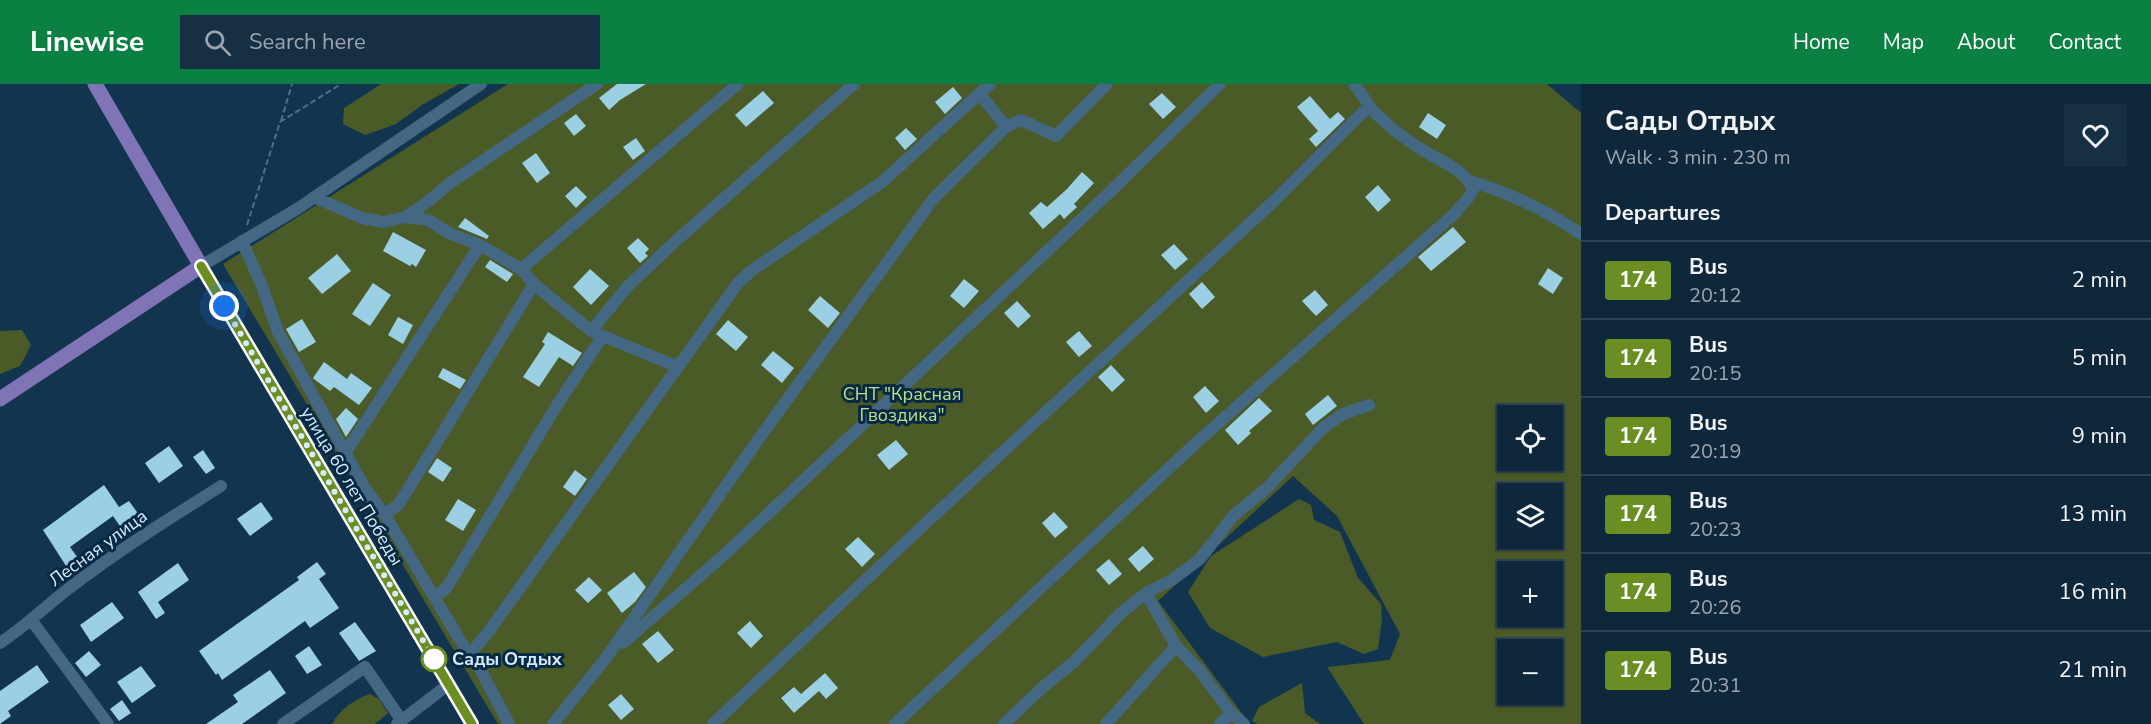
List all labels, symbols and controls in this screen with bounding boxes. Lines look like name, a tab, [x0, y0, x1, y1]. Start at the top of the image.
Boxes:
search box	[180, 15, 600, 69]
text: Linewise	[30, 23, 144, 61]
icon: search	[201, 26, 234, 59]
text: Search here	[249, 27, 366, 57]
text: Home	[1793, 28, 1850, 56]
text: Map	[1883, 28, 1924, 56]
text: About	[1957, 28, 2015, 56]
text: Contact	[2048, 28, 2121, 56]
text: Сады Отдых	[1605, 102, 1776, 140]
button: heart	[2064, 104, 2127, 167]
text: Walk · 3 min · 230 m	[1605, 144, 1791, 171]
text: Departures	[1605, 198, 1720, 228]
text: Bus	[1689, 252, 1728, 282]
text: 2 min	[2072, 265, 2127, 295]
text: 174	[1619, 266, 1657, 294]
text: 20:12	[1689, 282, 1742, 309]
your location	[209, 291, 239, 321]
text: Bus	[1689, 330, 1728, 360]
text: 5 min	[2072, 343, 2127, 373]
text: 174	[1619, 344, 1657, 372]
text: 20:15	[1689, 360, 1742, 387]
park label: СНТ "Красная Гвоздика"	[843, 382, 961, 427]
street label: улица 60 лет Победы	[295, 402, 409, 570]
map controls	[1497, 405, 1563, 705]
button: locate	[1497, 405, 1563, 471]
text: Bus	[1689, 408, 1728, 438]
text: 9 min	[2072, 421, 2127, 451]
text: 174	[1619, 422, 1657, 450]
text: 20:19	[1689, 438, 1742, 465]
button: layers	[1497, 483, 1563, 549]
text: Bus	[1689, 486, 1728, 516]
text: 13 min	[2059, 499, 2127, 529]
text: 174	[1619, 500, 1657, 528]
street label: Лесная улица	[44, 504, 152, 592]
text: 20:23	[1689, 516, 1742, 543]
button: +	[1497, 561, 1563, 627]
text: Bus	[1689, 564, 1728, 594]
text: 16 min	[2059, 577, 2127, 607]
text: 174	[1619, 578, 1657, 606]
text: 20:26	[1689, 594, 1742, 621]
button: −	[1497, 639, 1563, 705]
text: Bus	[1689, 642, 1728, 672]
marker: Сады Отдых	[421, 646, 447, 672]
place label: Сады Отдых	[452, 647, 563, 671]
text: 21 min	[2059, 655, 2127, 685]
text: 174	[1619, 656, 1657, 684]
text: 20:31	[1689, 672, 1742, 699]

